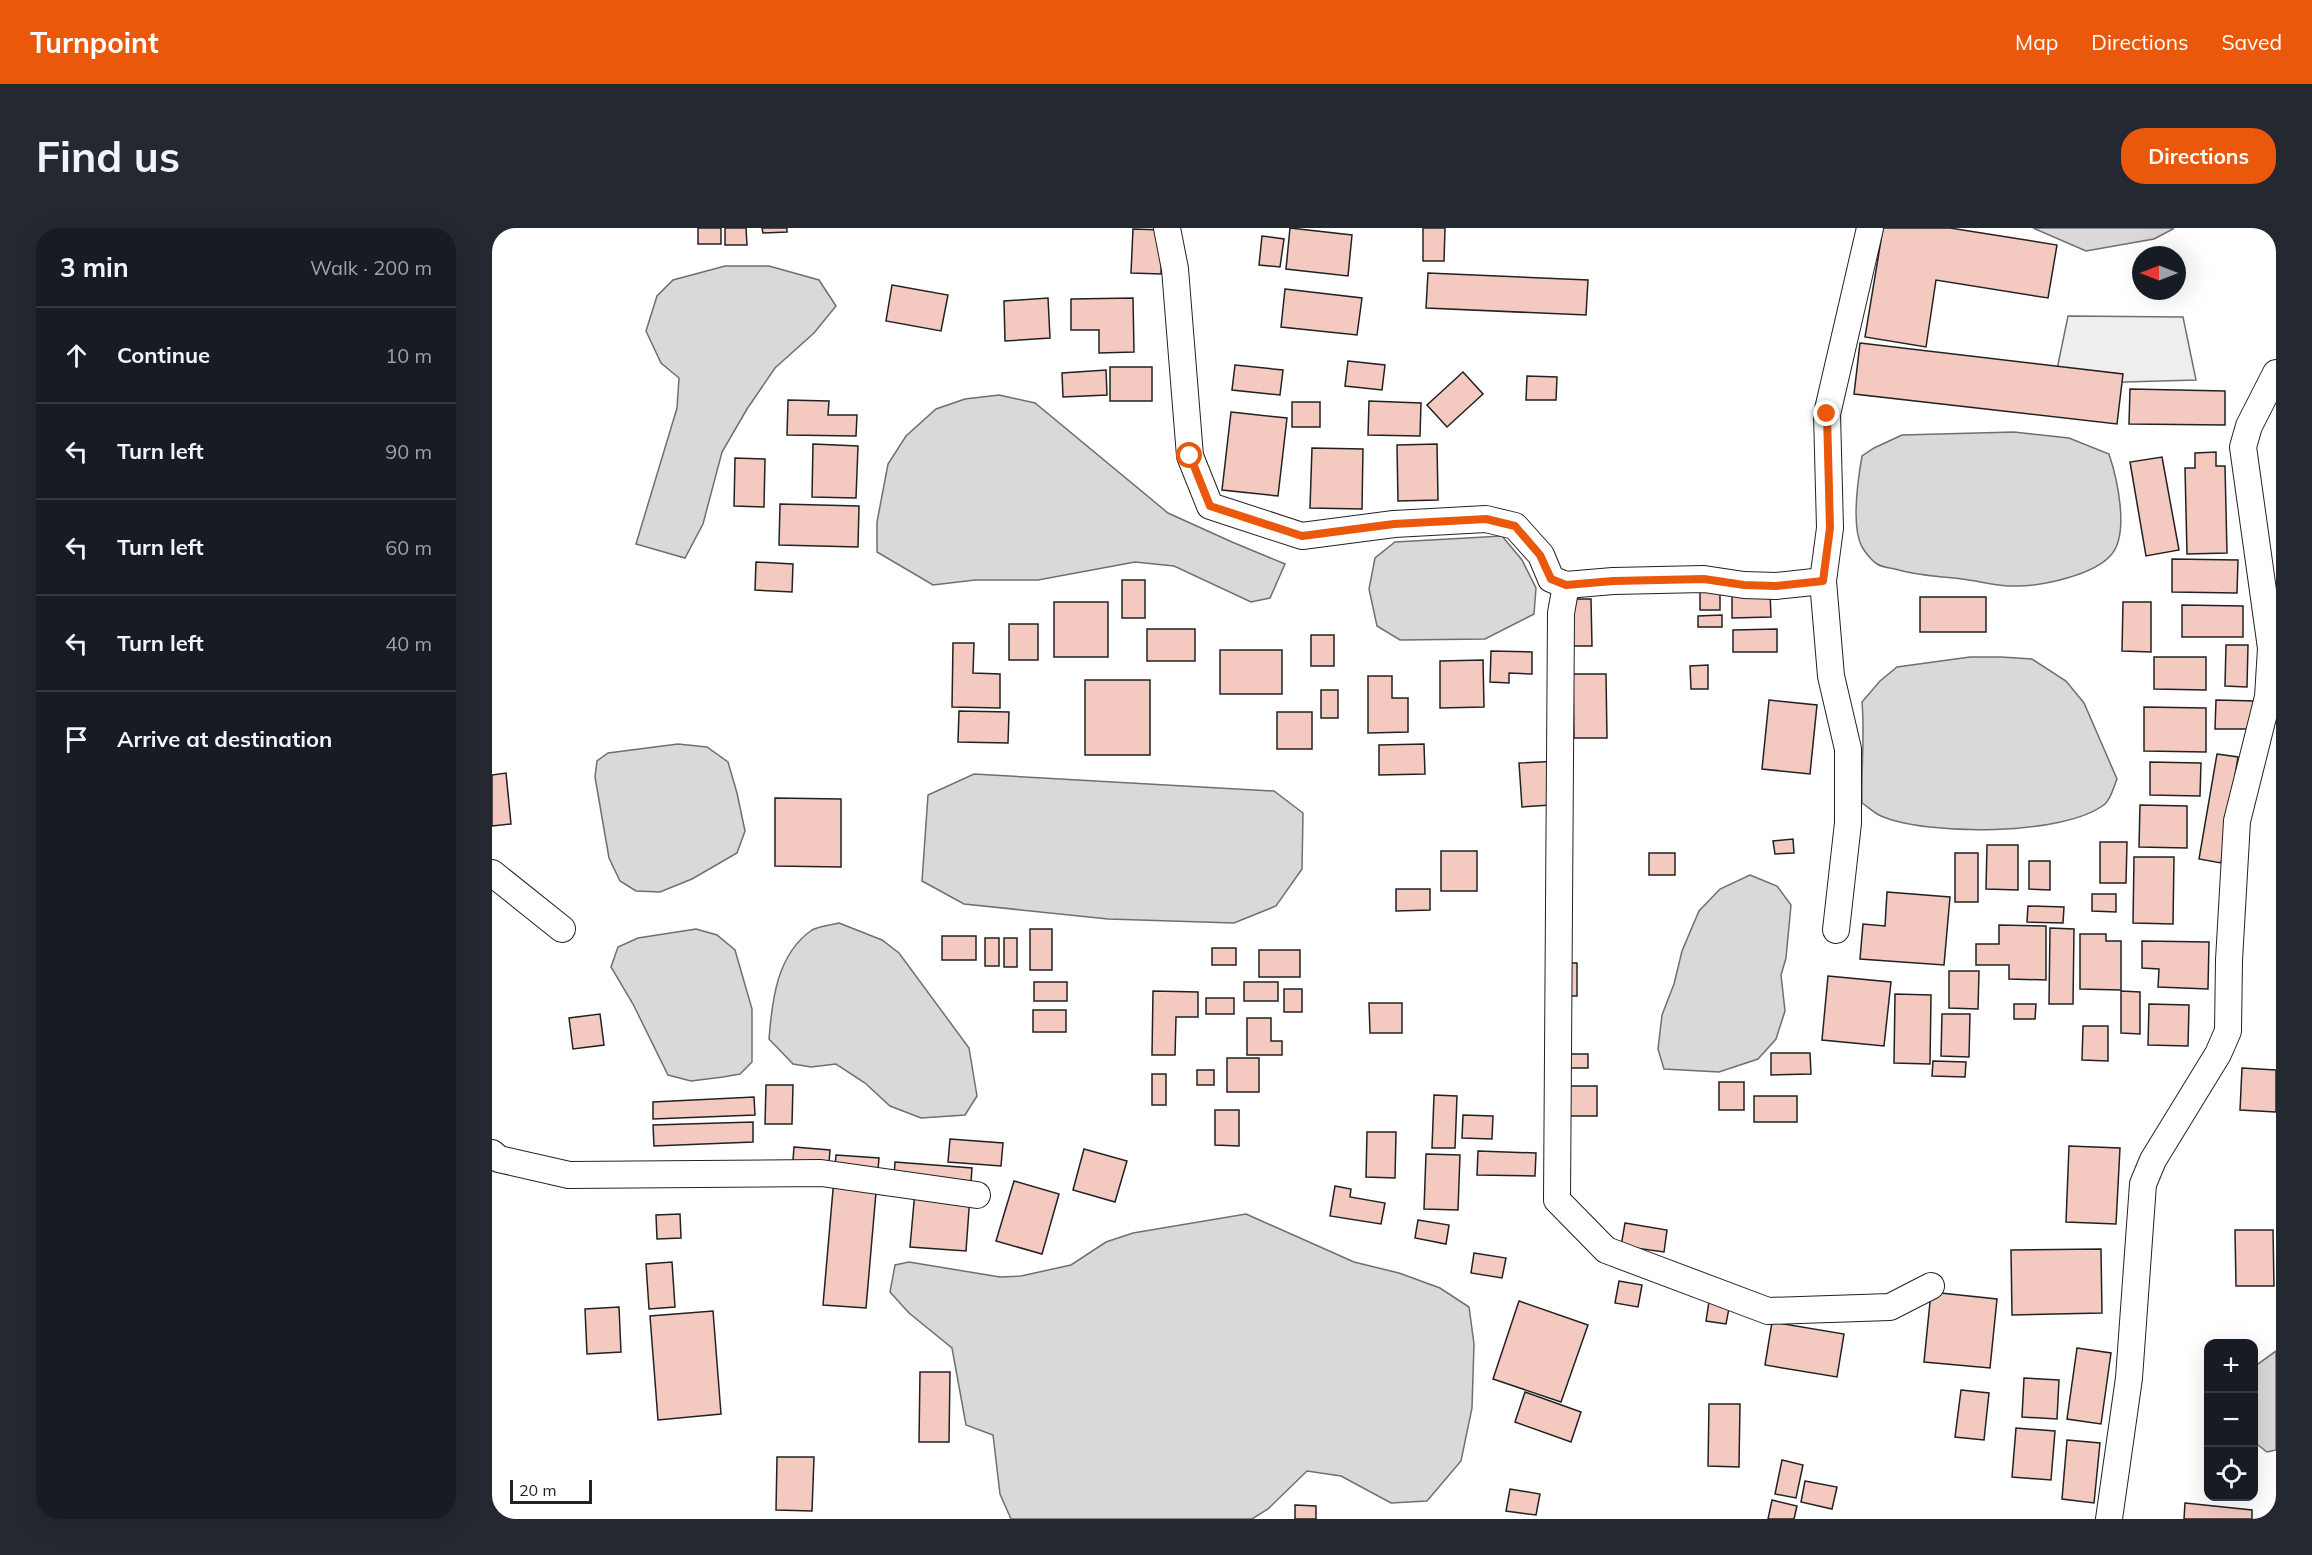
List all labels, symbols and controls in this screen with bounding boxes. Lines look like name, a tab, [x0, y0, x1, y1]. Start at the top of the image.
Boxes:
text: Turnpoint	[30, 25, 159, 60]
text: Map	[2015, 29, 2058, 55]
text: Directions	[2091, 29, 2188, 55]
text: Saved	[2221, 29, 2282, 55]
button: Directions	[2121, 128, 2276, 184]
text: Find us	[36, 130, 180, 183]
north arrow	[2132, 246, 2186, 300]
text: 3 min	[60, 251, 129, 284]
text: Walk · 200 m	[310, 255, 432, 280]
icon: ahead	[60, 339, 93, 372]
text: Continue	[117, 341, 210, 369]
text: 10 m	[385, 343, 432, 368]
route end	[1813, 400, 1839, 426]
icon: left	[60, 435, 93, 468]
text: Turn left	[117, 437, 204, 465]
text: 90 m	[385, 439, 432, 464]
route start	[1176, 442, 1202, 468]
icon: left	[60, 531, 93, 564]
text: Turn left	[117, 533, 204, 561]
text: 60 m	[385, 535, 432, 560]
icon: left	[60, 627, 93, 660]
text: Turn left	[117, 629, 204, 657]
text: 40 m	[385, 631, 432, 656]
icon: arrive	[60, 723, 93, 756]
text: Arrive at destination	[117, 725, 332, 753]
map controls	[2204, 1339, 2258, 1501]
button: +	[2204, 1339, 2258, 1393]
button: −	[2204, 1393, 2258, 1447]
button: locate	[2204, 1447, 2258, 1501]
scale bar	[510, 1477, 592, 1504]
text: 20 m	[519, 1480, 556, 1500]

